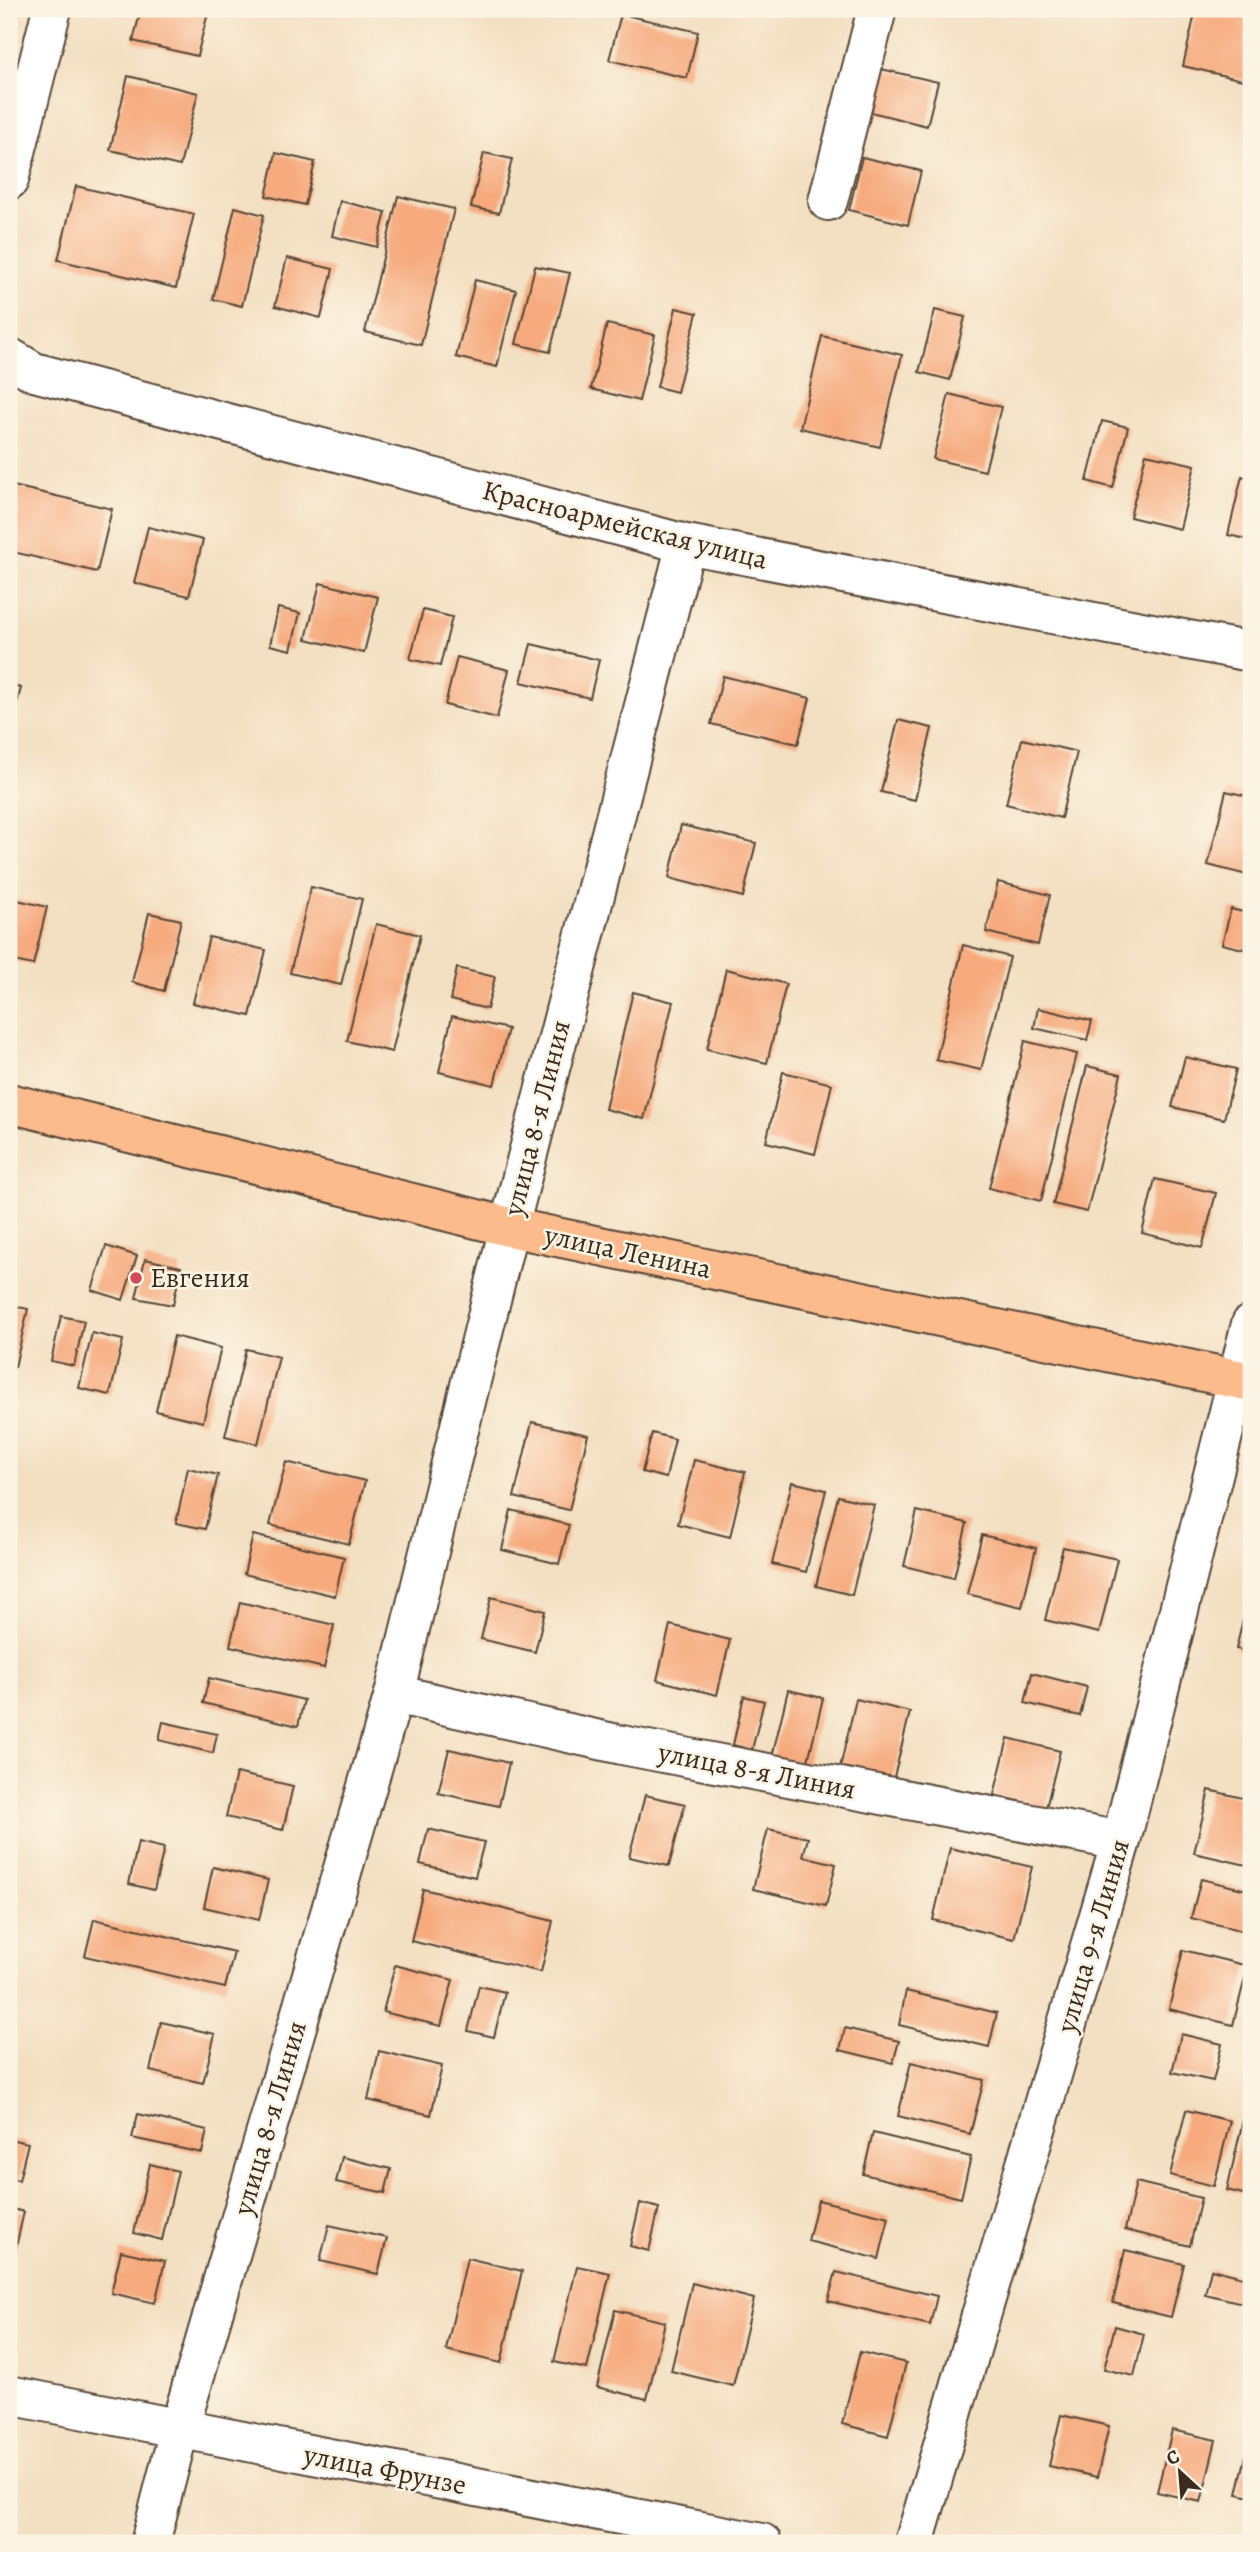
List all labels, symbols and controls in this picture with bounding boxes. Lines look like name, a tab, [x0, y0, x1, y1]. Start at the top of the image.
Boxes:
street label: Красноармейская улица	[478, 471, 772, 579]
street label: улица 8-я Линия	[494, 1016, 580, 1221]
street label: улица Ленина	[540, 1216, 715, 1288]
place label: Евгения	[150, 1259, 250, 1297]
marker: Евгения	[128, 1270, 144, 1286]
street label: улица 8-я Линия	[654, 1733, 859, 1809]
street label: улица 9-я Линия	[1047, 1835, 1139, 2038]
street label: улица 8-я Линия	[224, 2016, 316, 2220]
street label: улица Фрунзе	[300, 2435, 470, 2504]
north arrow	[1144, 2436, 1214, 2506]
text: С	[1162, 2443, 1184, 2472]

